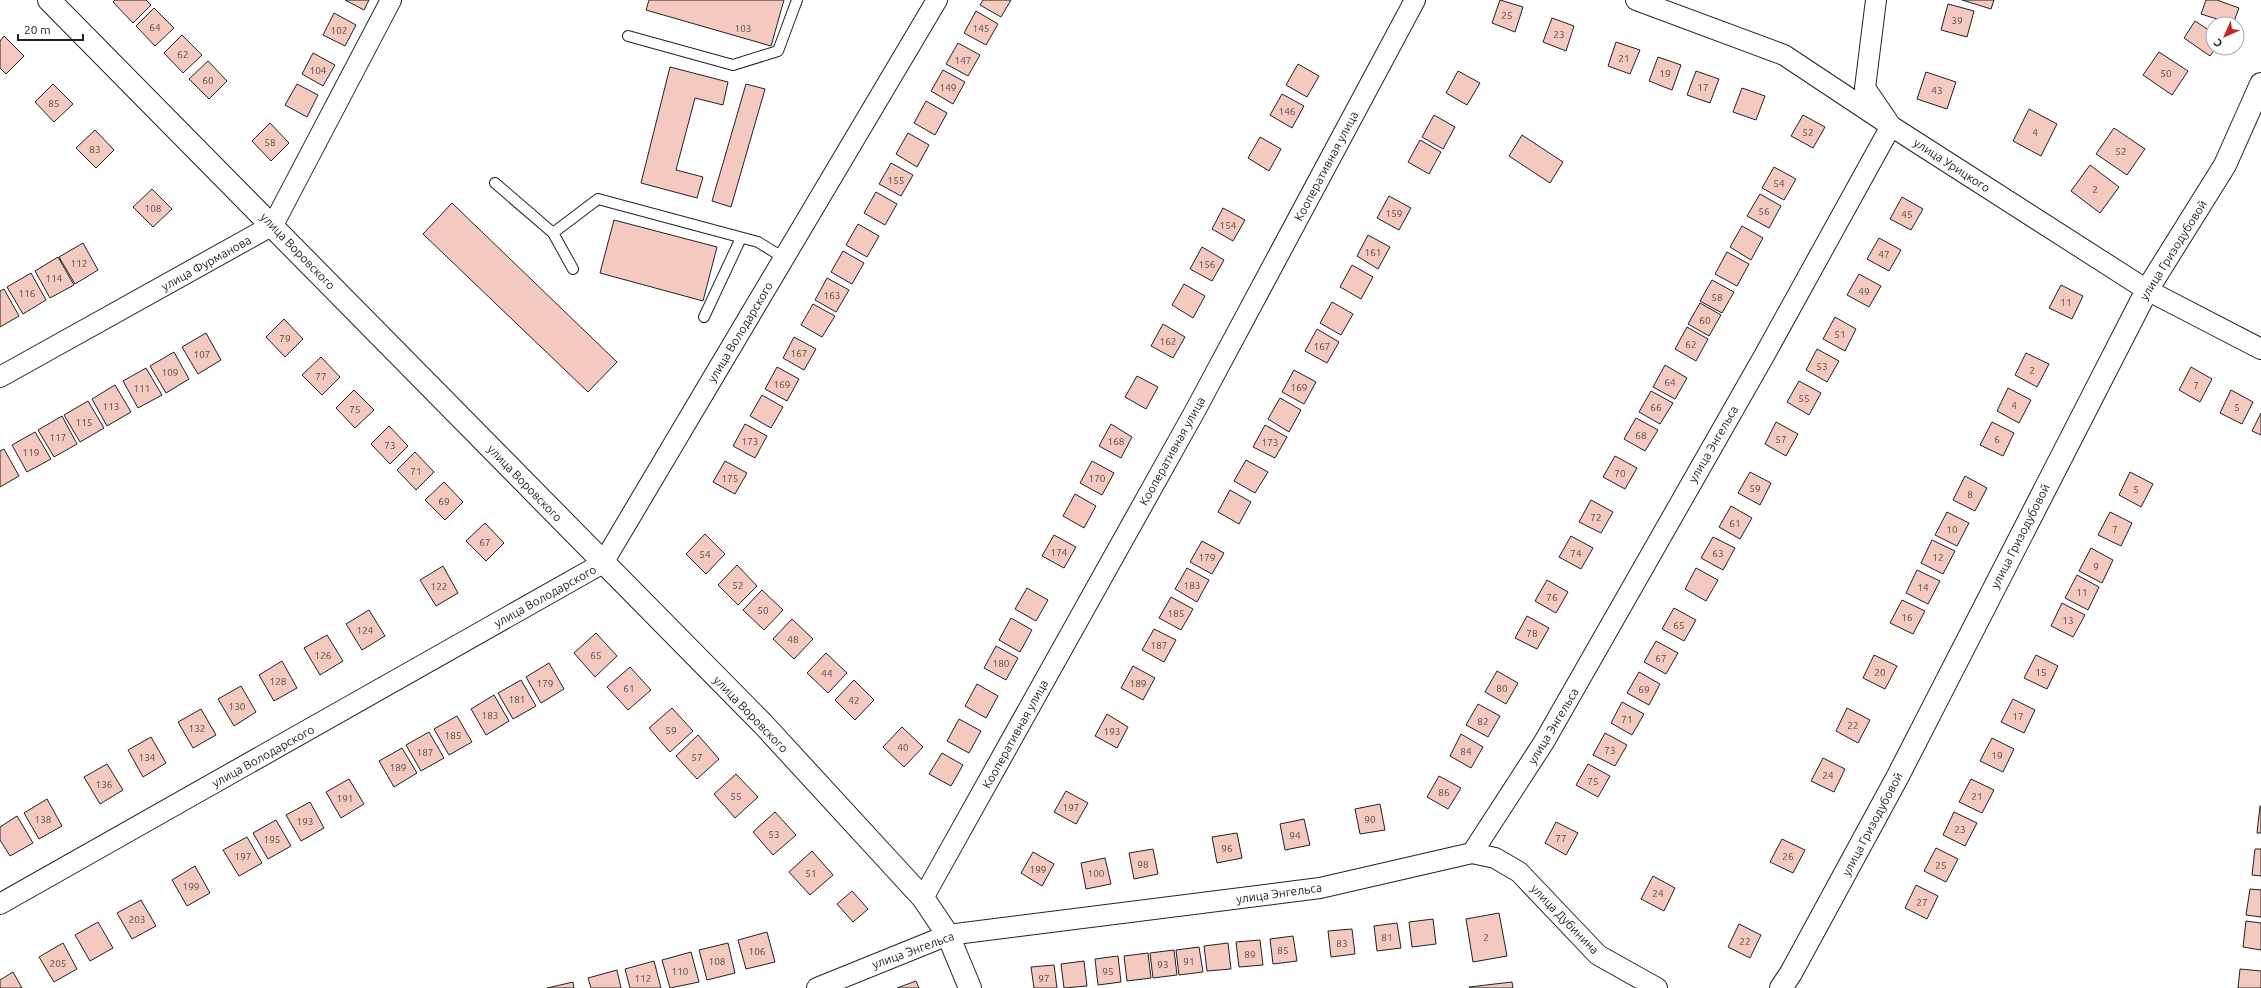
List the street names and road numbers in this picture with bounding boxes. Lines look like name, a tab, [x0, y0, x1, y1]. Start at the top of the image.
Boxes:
street label: Кооперативная улица	[1292, 109, 1360, 223]
street label: улица Урицкого	[1911, 136, 1993, 194]
street label: улица Гризодубовой	[2137, 198, 2209, 302]
street label: улица Воровского	[258, 210, 338, 292]
street label: улица Фурманова	[159, 233, 253, 293]
street label: улица Володарского	[705, 279, 775, 385]
street label: Кооперативная улица	[1137, 394, 1207, 508]
street label: улица Энгельса	[1686, 403, 1740, 485]
street label: улица Воровского	[485, 442, 565, 524]
street label: улица Гризодубовой	[1988, 482, 2052, 590]
street label: улица Володарского	[492, 562, 598, 630]
street label: улица Воровского	[711, 673, 791, 755]
street label: Кооперативная улица	[980, 677, 1050, 791]
street label: улица Энгельса	[1525, 686, 1581, 766]
street label: улица Володарского	[210, 722, 316, 790]
street label: улица Гризодубовой	[1839, 770, 1905, 878]
street label: улица Энгельса	[1235, 881, 1323, 905]
street label: улица Дубинина	[1529, 882, 1601, 956]
street label: улица Энгельса	[870, 929, 956, 971]

